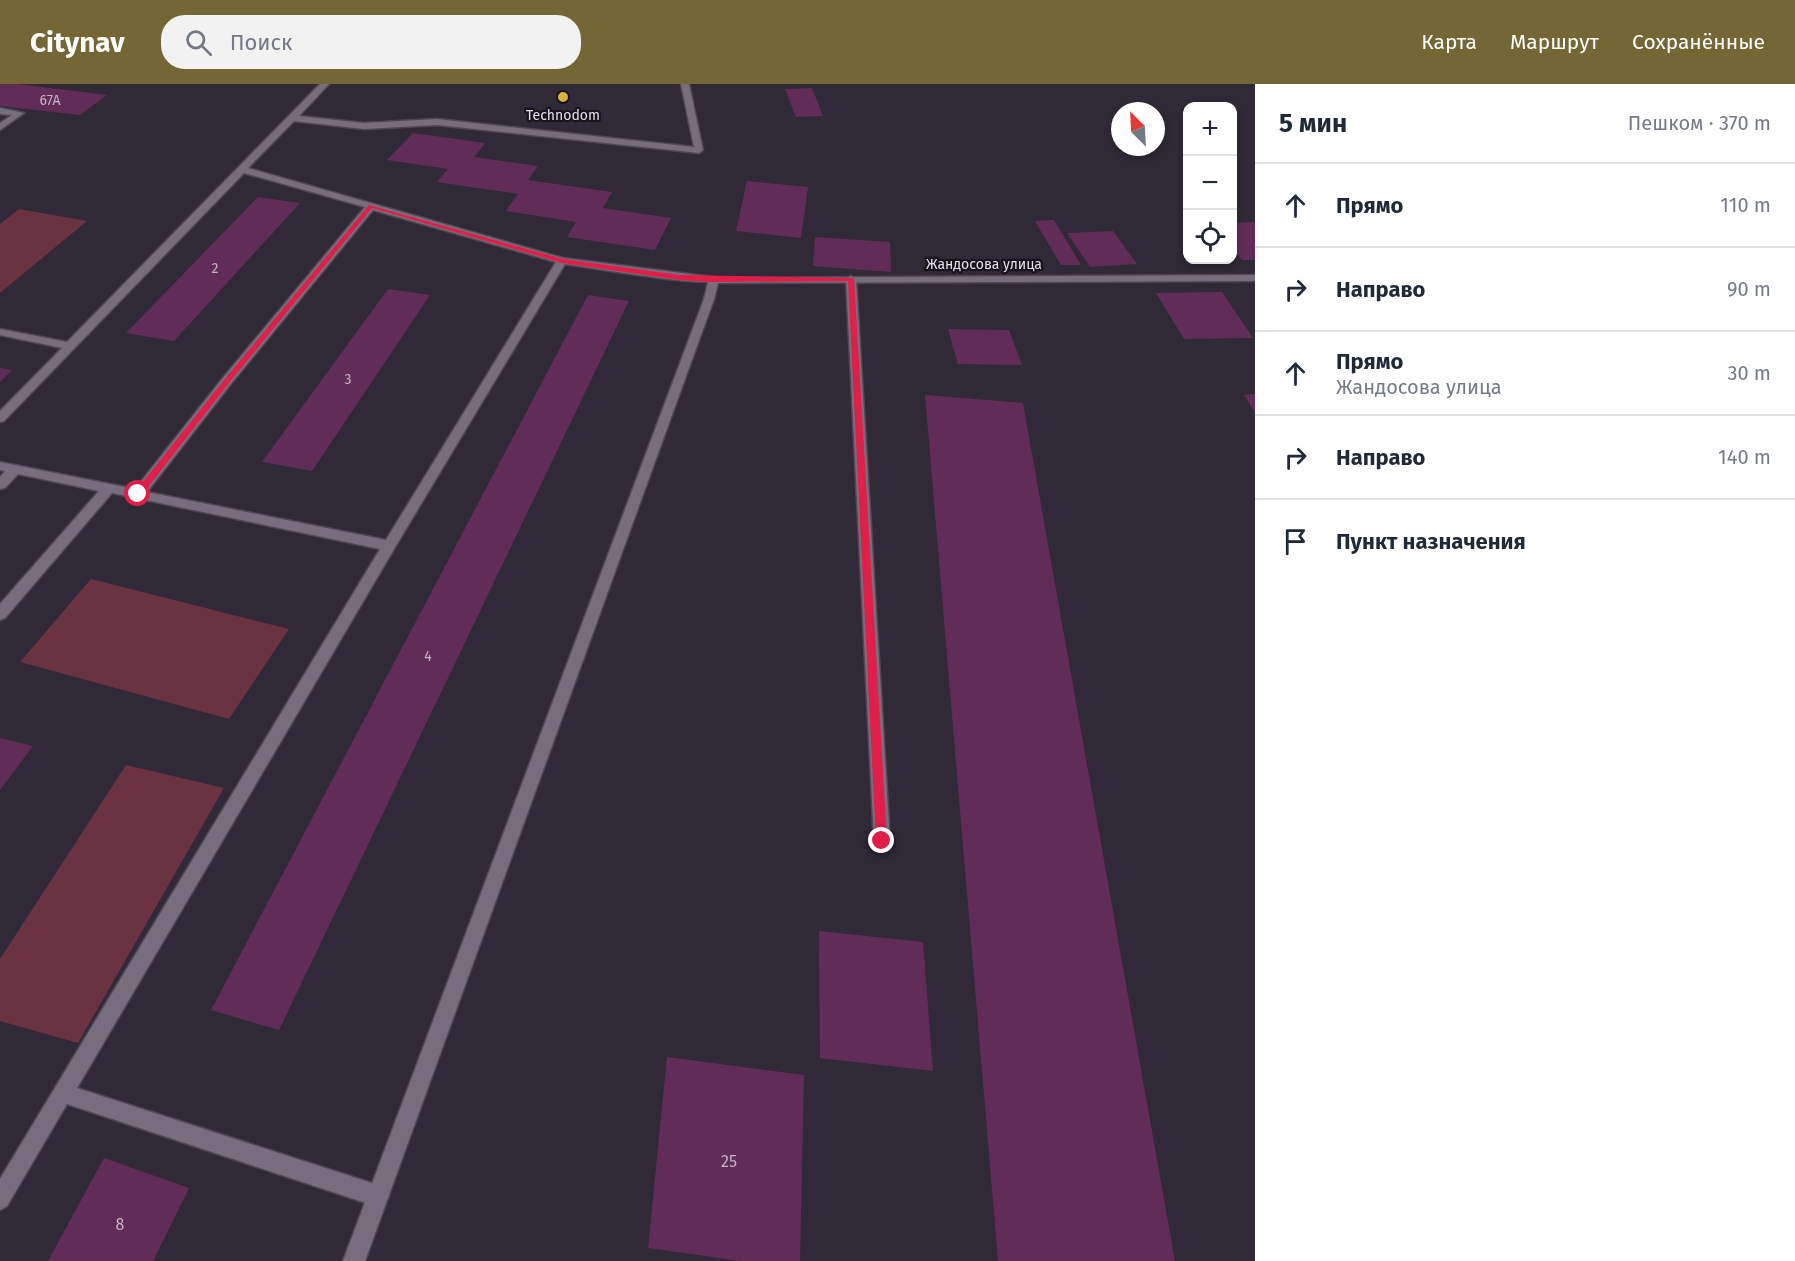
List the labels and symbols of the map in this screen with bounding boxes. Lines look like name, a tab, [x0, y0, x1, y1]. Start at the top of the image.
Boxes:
marker: Technodom	[556, 90, 570, 104]
house number: 67А	[40, 92, 60, 109]
north arrow	[1111, 102, 1165, 156]
place label: Technodom	[526, 107, 600, 124]
street label: Жандосова улица	[926, 256, 1042, 273]
house number: 2	[212, 260, 219, 277]
house number: 3	[345, 371, 352, 388]
route start	[124, 480, 150, 506]
house number: 4	[424, 648, 432, 665]
route end	[868, 827, 894, 853]
house number: 25	[721, 1152, 737, 1171]
house number: 8	[116, 1215, 125, 1234]

